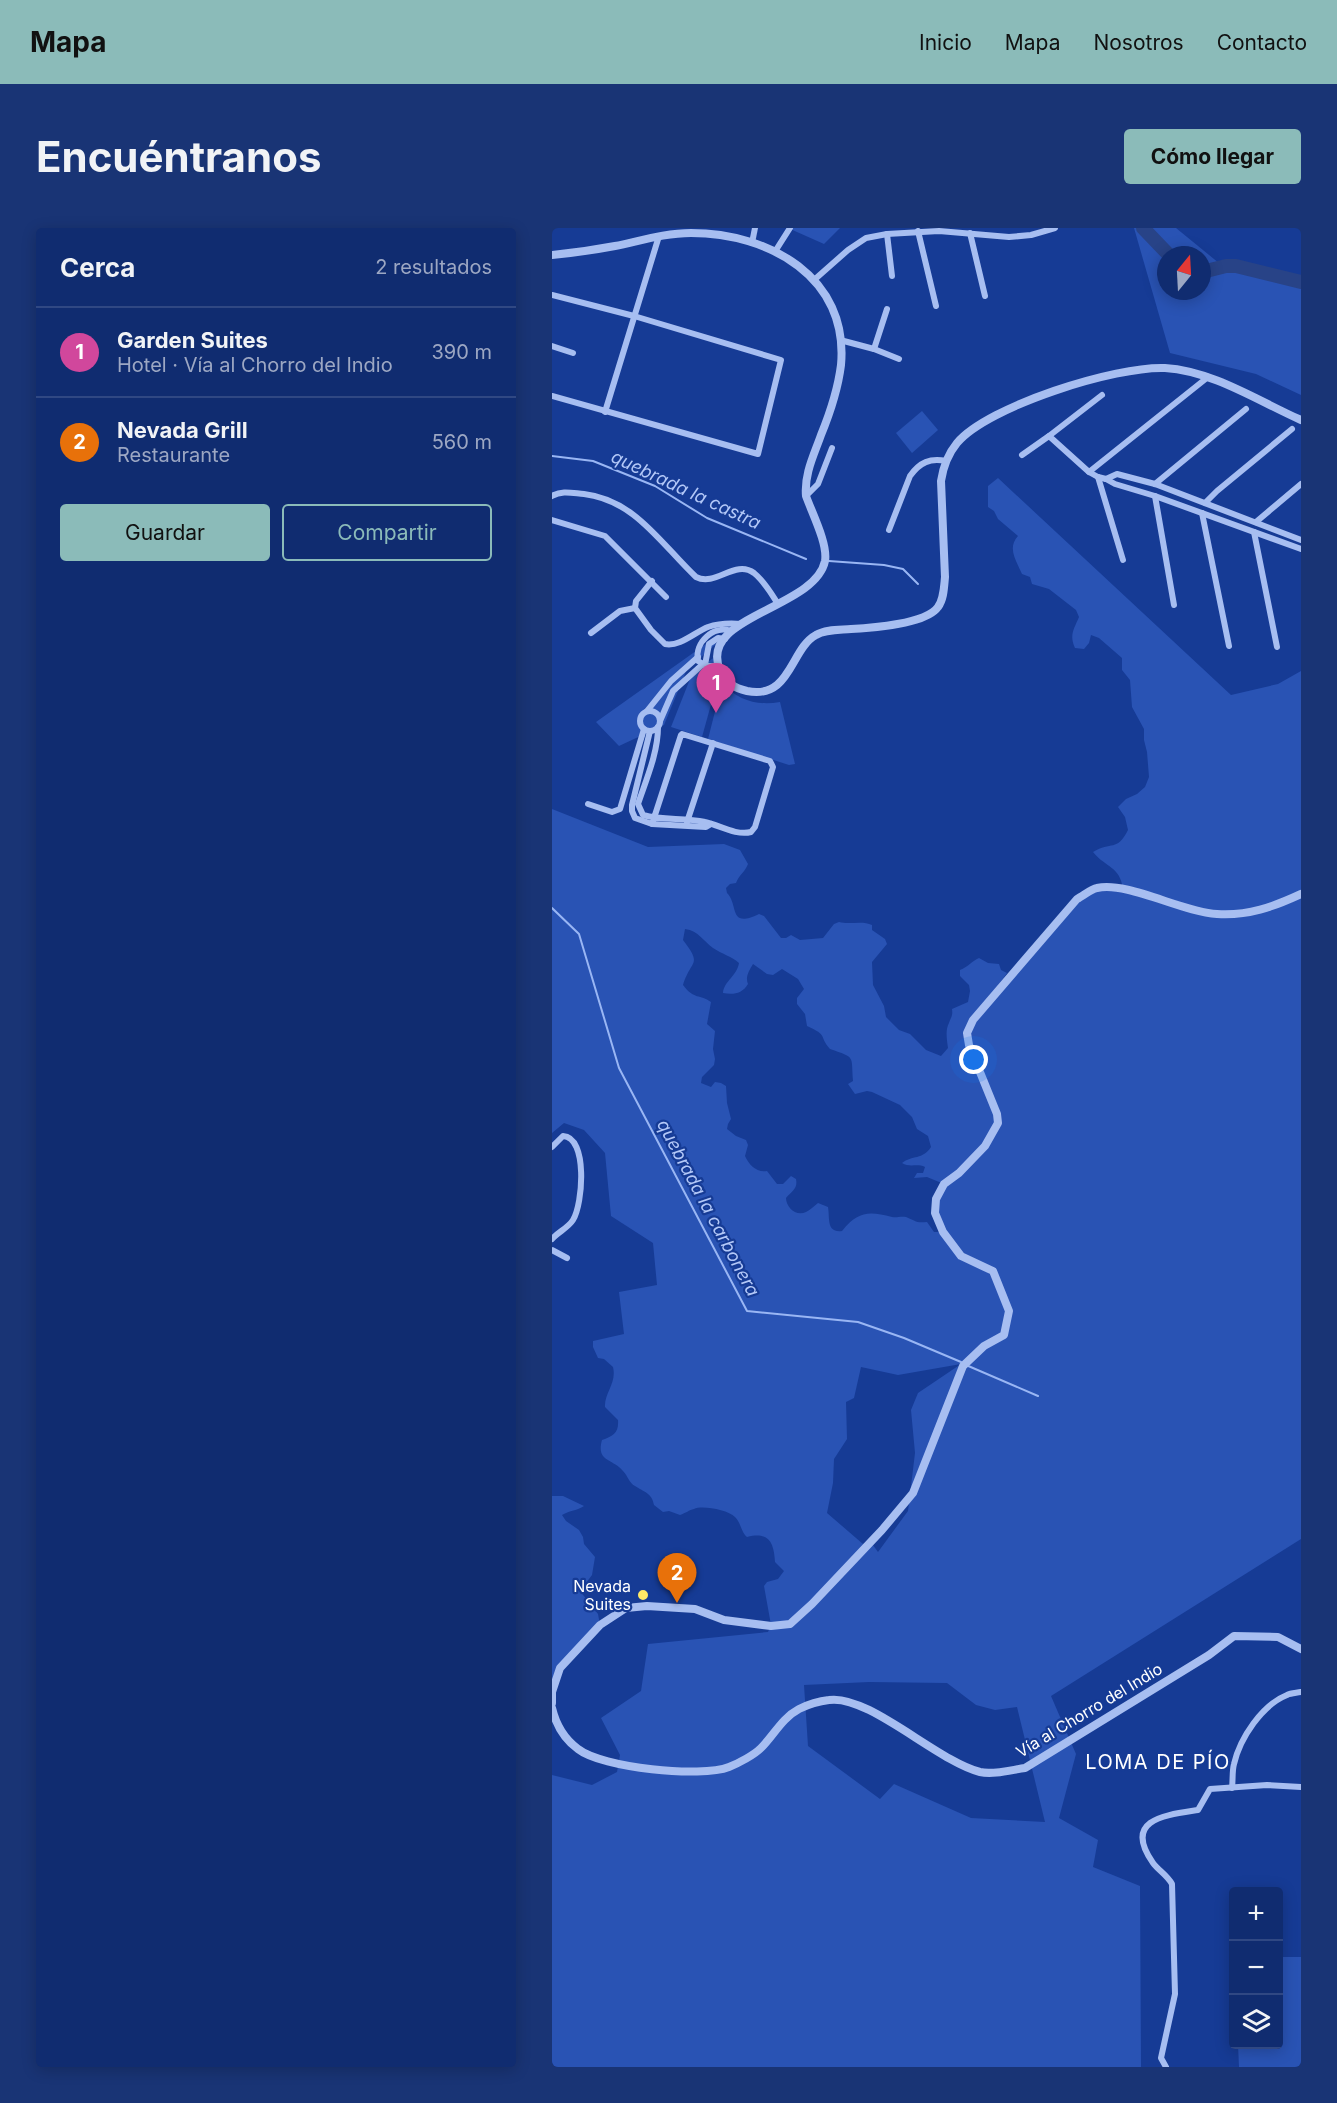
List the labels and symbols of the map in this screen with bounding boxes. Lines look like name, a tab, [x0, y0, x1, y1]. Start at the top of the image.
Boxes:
north arrow	[1157, 246, 1211, 300]
water label: quebrada la castra	[608, 446, 764, 533]
pin: 1	[696, 664, 736, 713]
your location	[959, 1045, 988, 1074]
water label: quebrada la carbonera	[653, 1116, 764, 1300]
pin: 2	[658, 1554, 696, 1603]
place label: Nevada Suites	[573, 1576, 631, 1614]
marker: Nevada Suites	[636, 1588, 650, 1602]
street label: Vía al Chorro del Indio	[1012, 1658, 1166, 1762]
district label: LOMA DE PÍO	[1085, 1749, 1231, 1774]

